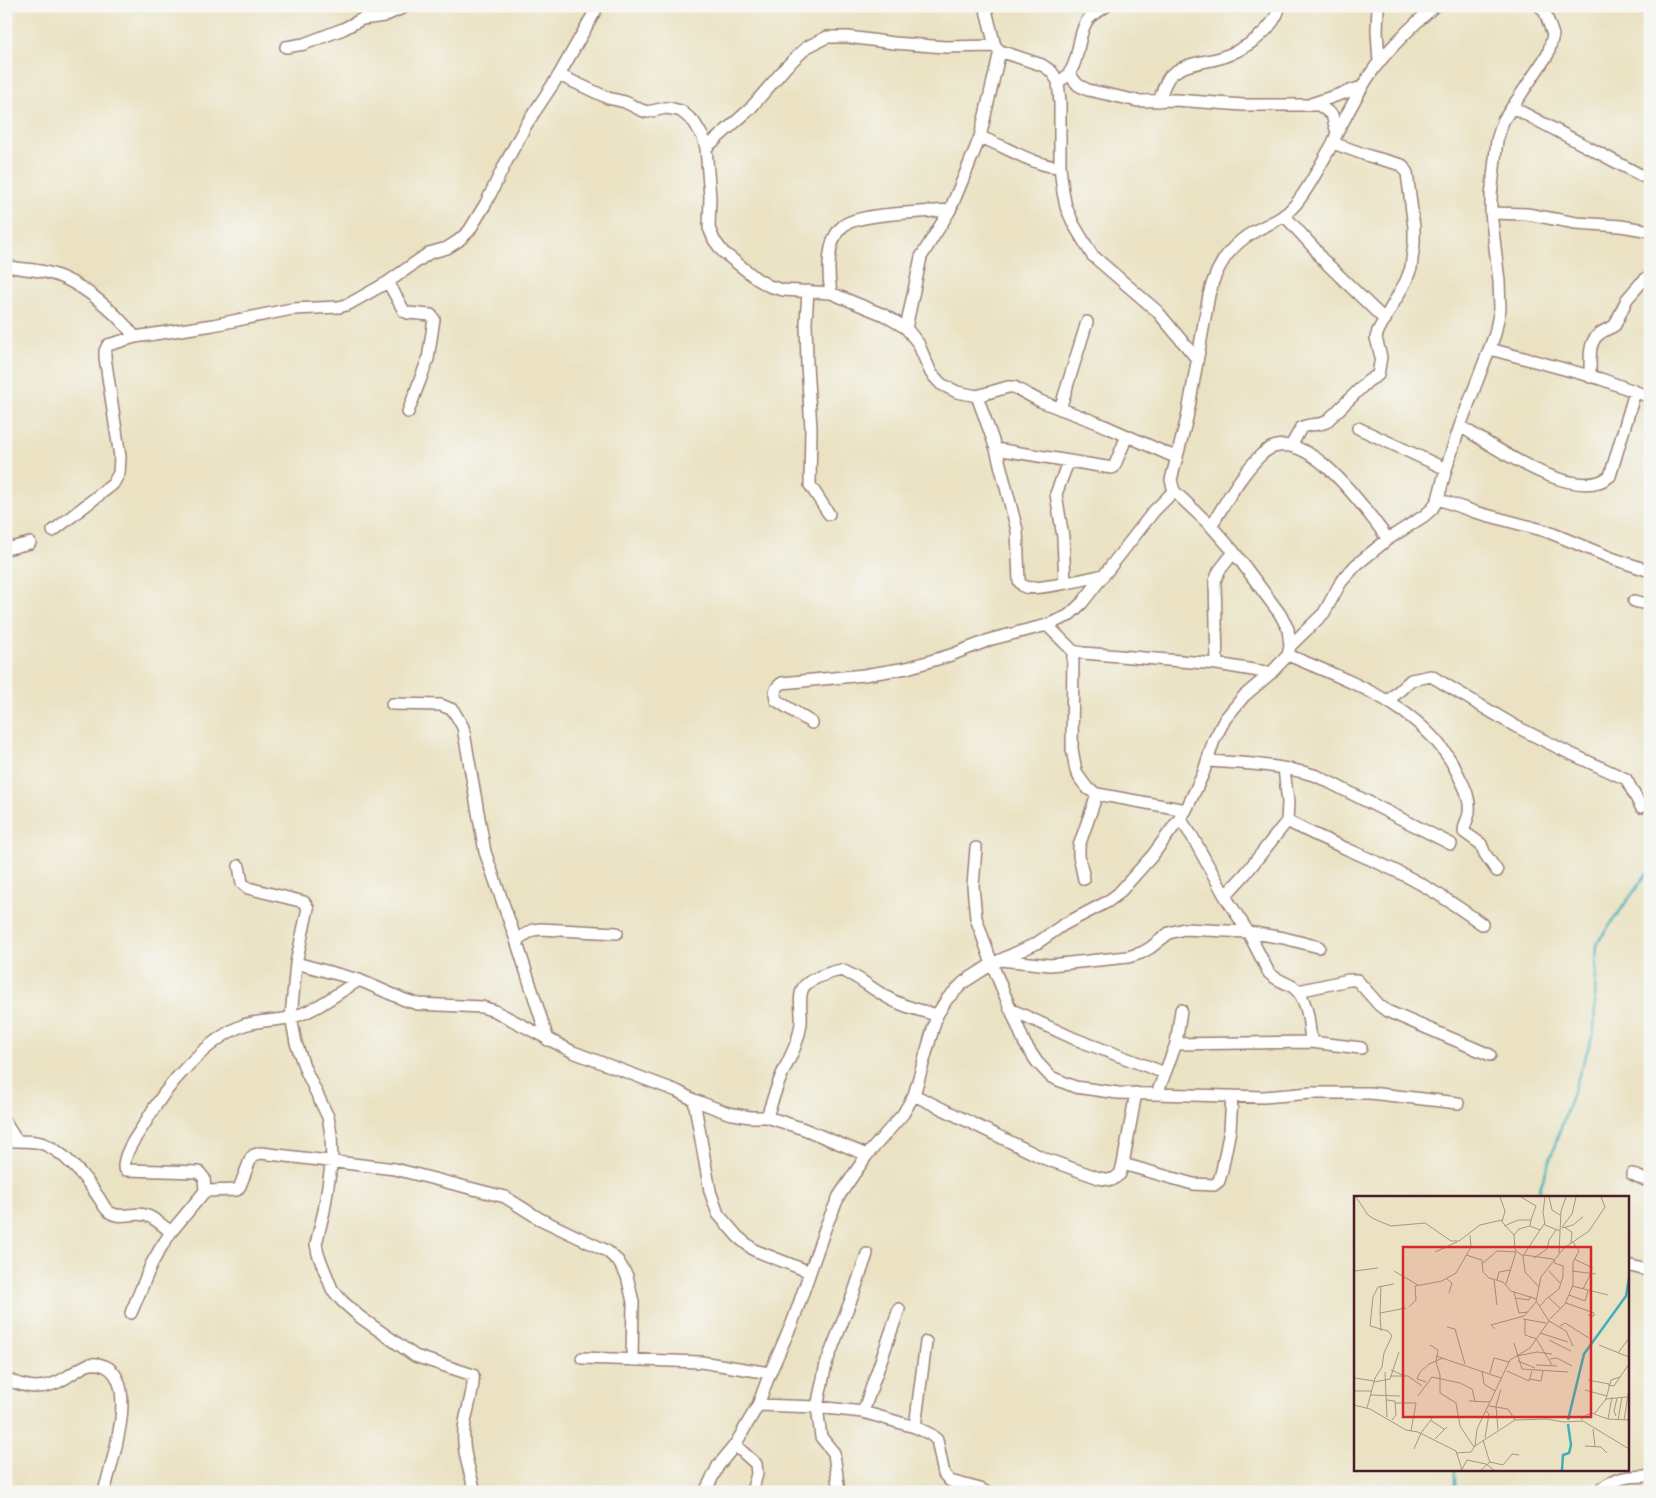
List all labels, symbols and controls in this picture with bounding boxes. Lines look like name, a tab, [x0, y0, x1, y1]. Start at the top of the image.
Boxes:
inset map	[1354, 1196, 1628, 1470]

